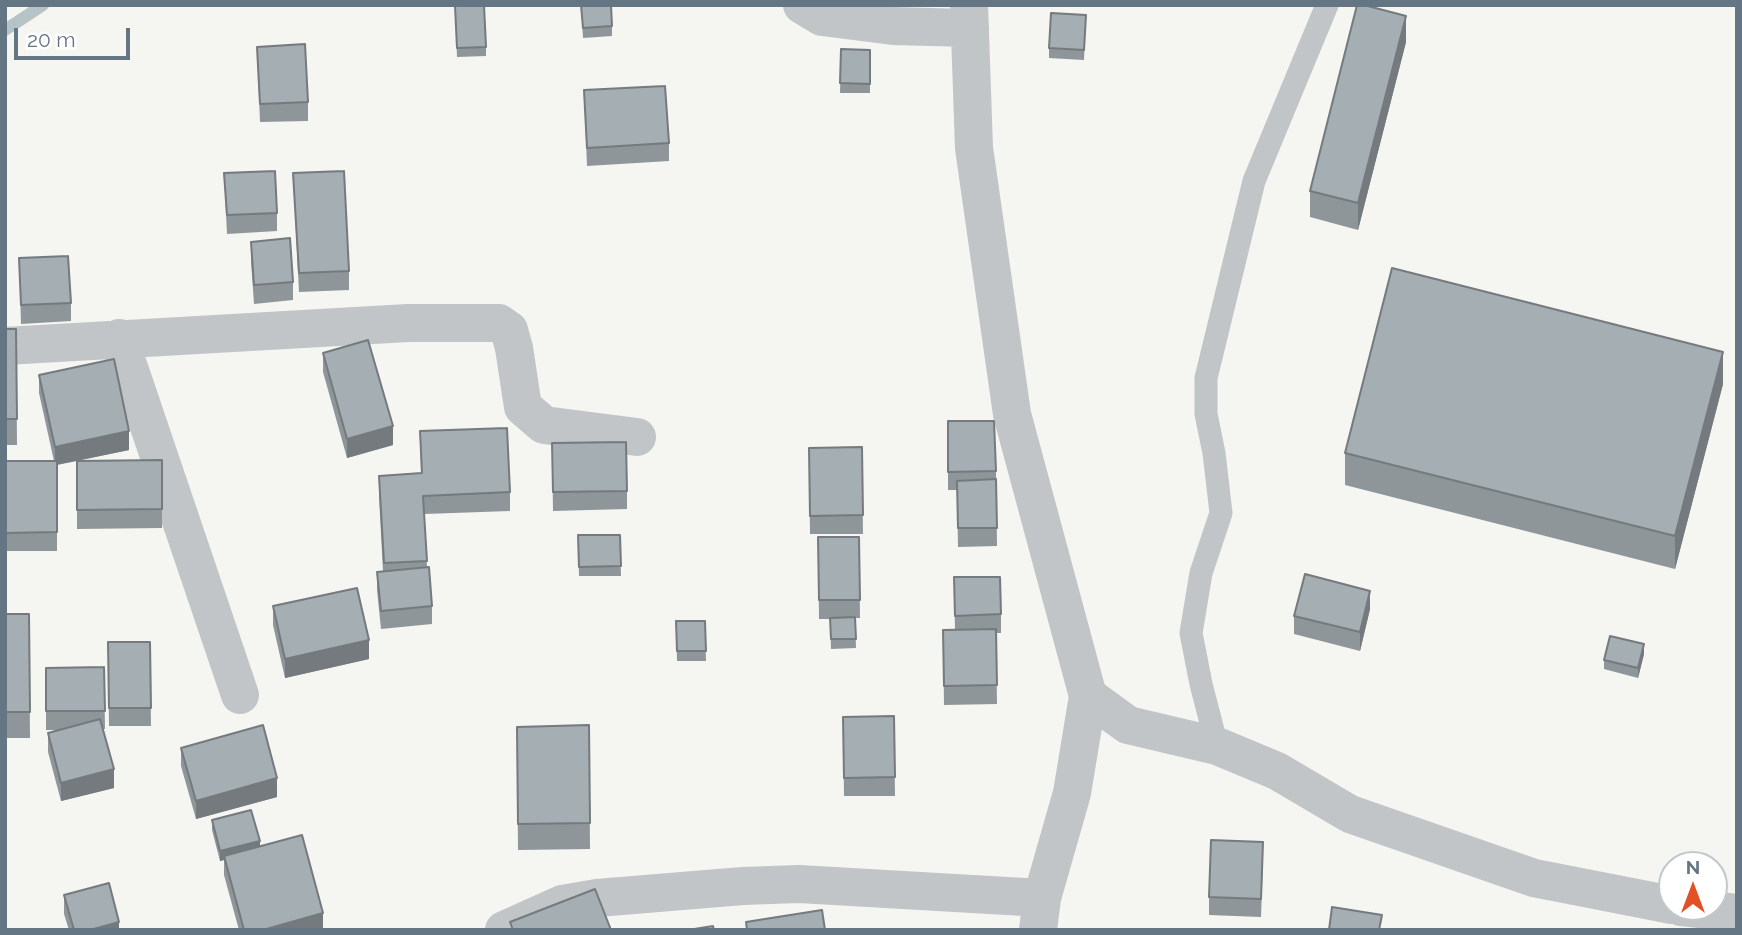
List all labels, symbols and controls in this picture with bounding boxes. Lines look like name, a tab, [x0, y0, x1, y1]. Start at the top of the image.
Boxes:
scale bar	[18, 14, 133, 58]
text: 20 m	[27, 27, 75, 52]
north arrow	[1658, 851, 1728, 921]
text: N	[1686, 856, 1700, 878]

